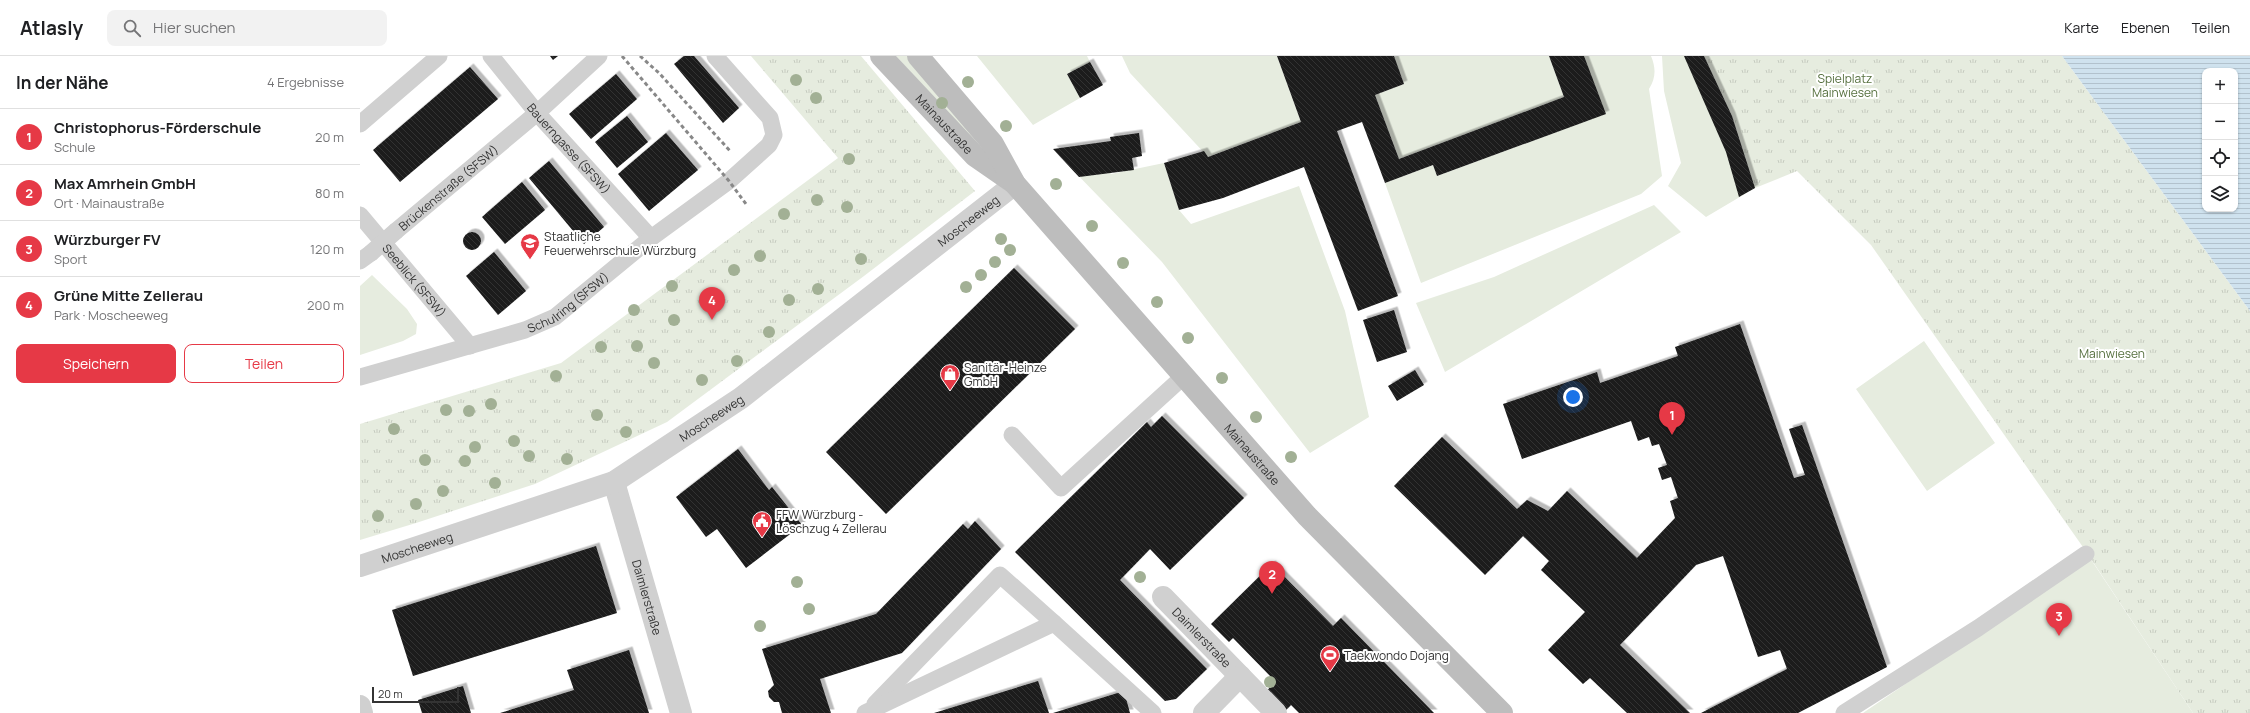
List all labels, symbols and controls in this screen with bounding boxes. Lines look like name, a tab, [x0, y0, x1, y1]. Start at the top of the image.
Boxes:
search box	[107, 10, 387, 46]
text: Atlasly	[20, 15, 83, 41]
icon: search	[121, 17, 143, 39]
text: Hier suchen	[153, 17, 236, 38]
text: Karte	[2064, 18, 2099, 37]
text: Ebenen	[2121, 18, 2170, 37]
text: Teilen	[2192, 18, 2230, 37]
map controls	[2202, 68, 2238, 212]
button: +	[2202, 68, 2238, 104]
park label: Spielplatz Mainwiesen	[1812, 70, 1878, 101]
text: In der Nähe	[16, 71, 109, 94]
text: 4 Ergebnisse	[267, 73, 344, 91]
street label: Mainaustraße	[912, 90, 977, 157]
street label: Bauerngasse (SFSW)	[524, 99, 615, 197]
button: −	[2202, 104, 2238, 140]
text: Christophorus-Förderschule	[54, 117, 261, 138]
text: 1	[26, 128, 32, 146]
text: 20 m	[315, 128, 344, 146]
text: Schule	[54, 138, 95, 156]
button: locate	[2202, 140, 2238, 176]
street label: Brückenstraße (SFSW)	[395, 141, 502, 234]
text: Max Amrhein GmbH	[54, 173, 196, 194]
button: layers	[2202, 176, 2238, 212]
text: 2	[25, 184, 33, 202]
text: 80 m	[315, 184, 344, 202]
street label: Moscheeweg	[934, 191, 1003, 250]
text: Ort · Mainaustraße	[54, 194, 164, 212]
place label: Staatliche Feuerwehrschule Würzburg	[544, 228, 696, 259]
text: Würzburger FV	[54, 229, 161, 250]
school or university icon: Staatliche Feuerwehrschule Würzburg	[519, 232, 541, 260]
text: 3	[25, 240, 33, 258]
text: 120 m	[310, 240, 344, 258]
street label: Seeblick (SFSW)	[379, 240, 450, 320]
text: Sport	[54, 250, 87, 268]
street label: Schulring (SFSW)	[525, 268, 612, 337]
text: Grüne Mitte Zellerau	[54, 285, 203, 306]
pin: 4	[699, 287, 725, 320]
text: 4	[25, 296, 33, 314]
text: 200 m	[307, 296, 344, 314]
text: Park · Moscheeweg	[54, 306, 168, 324]
button: Speichern	[16, 344, 176, 383]
button: Teilen	[184, 344, 344, 383]
park label: Mainwiesen	[2079, 345, 2145, 362]
place label: Sanitär-Heinze GmbH	[964, 359, 1047, 390]
shop icon: Sanitär-Heinze GmbH	[939, 363, 961, 391]
your location	[1563, 387, 1583, 407]
street label: Moscheeweg	[676, 390, 747, 445]
pin: 1	[1659, 402, 1685, 435]
street label: Mainaustraße	[1221, 420, 1284, 488]
place label: FFW Würzburg - Löschzug 4 Zellerau	[776, 506, 887, 537]
public building icon: FFW Würzburg - Löschzug 4 Zellerau	[751, 510, 773, 538]
street label: Moscheeweg	[379, 527, 455, 567]
street label: Daimlerstraße	[628, 558, 666, 637]
pin: 2	[1259, 561, 1285, 594]
street label: Daimlerstraße	[1169, 603, 1235, 671]
pin: 3	[2046, 603, 2072, 636]
sports icon: Taekwondo Dojang	[1319, 644, 1341, 672]
place label: Taekwondo Dojang	[1344, 647, 1449, 664]
scale bar	[372, 685, 459, 704]
text: 20 m	[378, 686, 403, 701]

